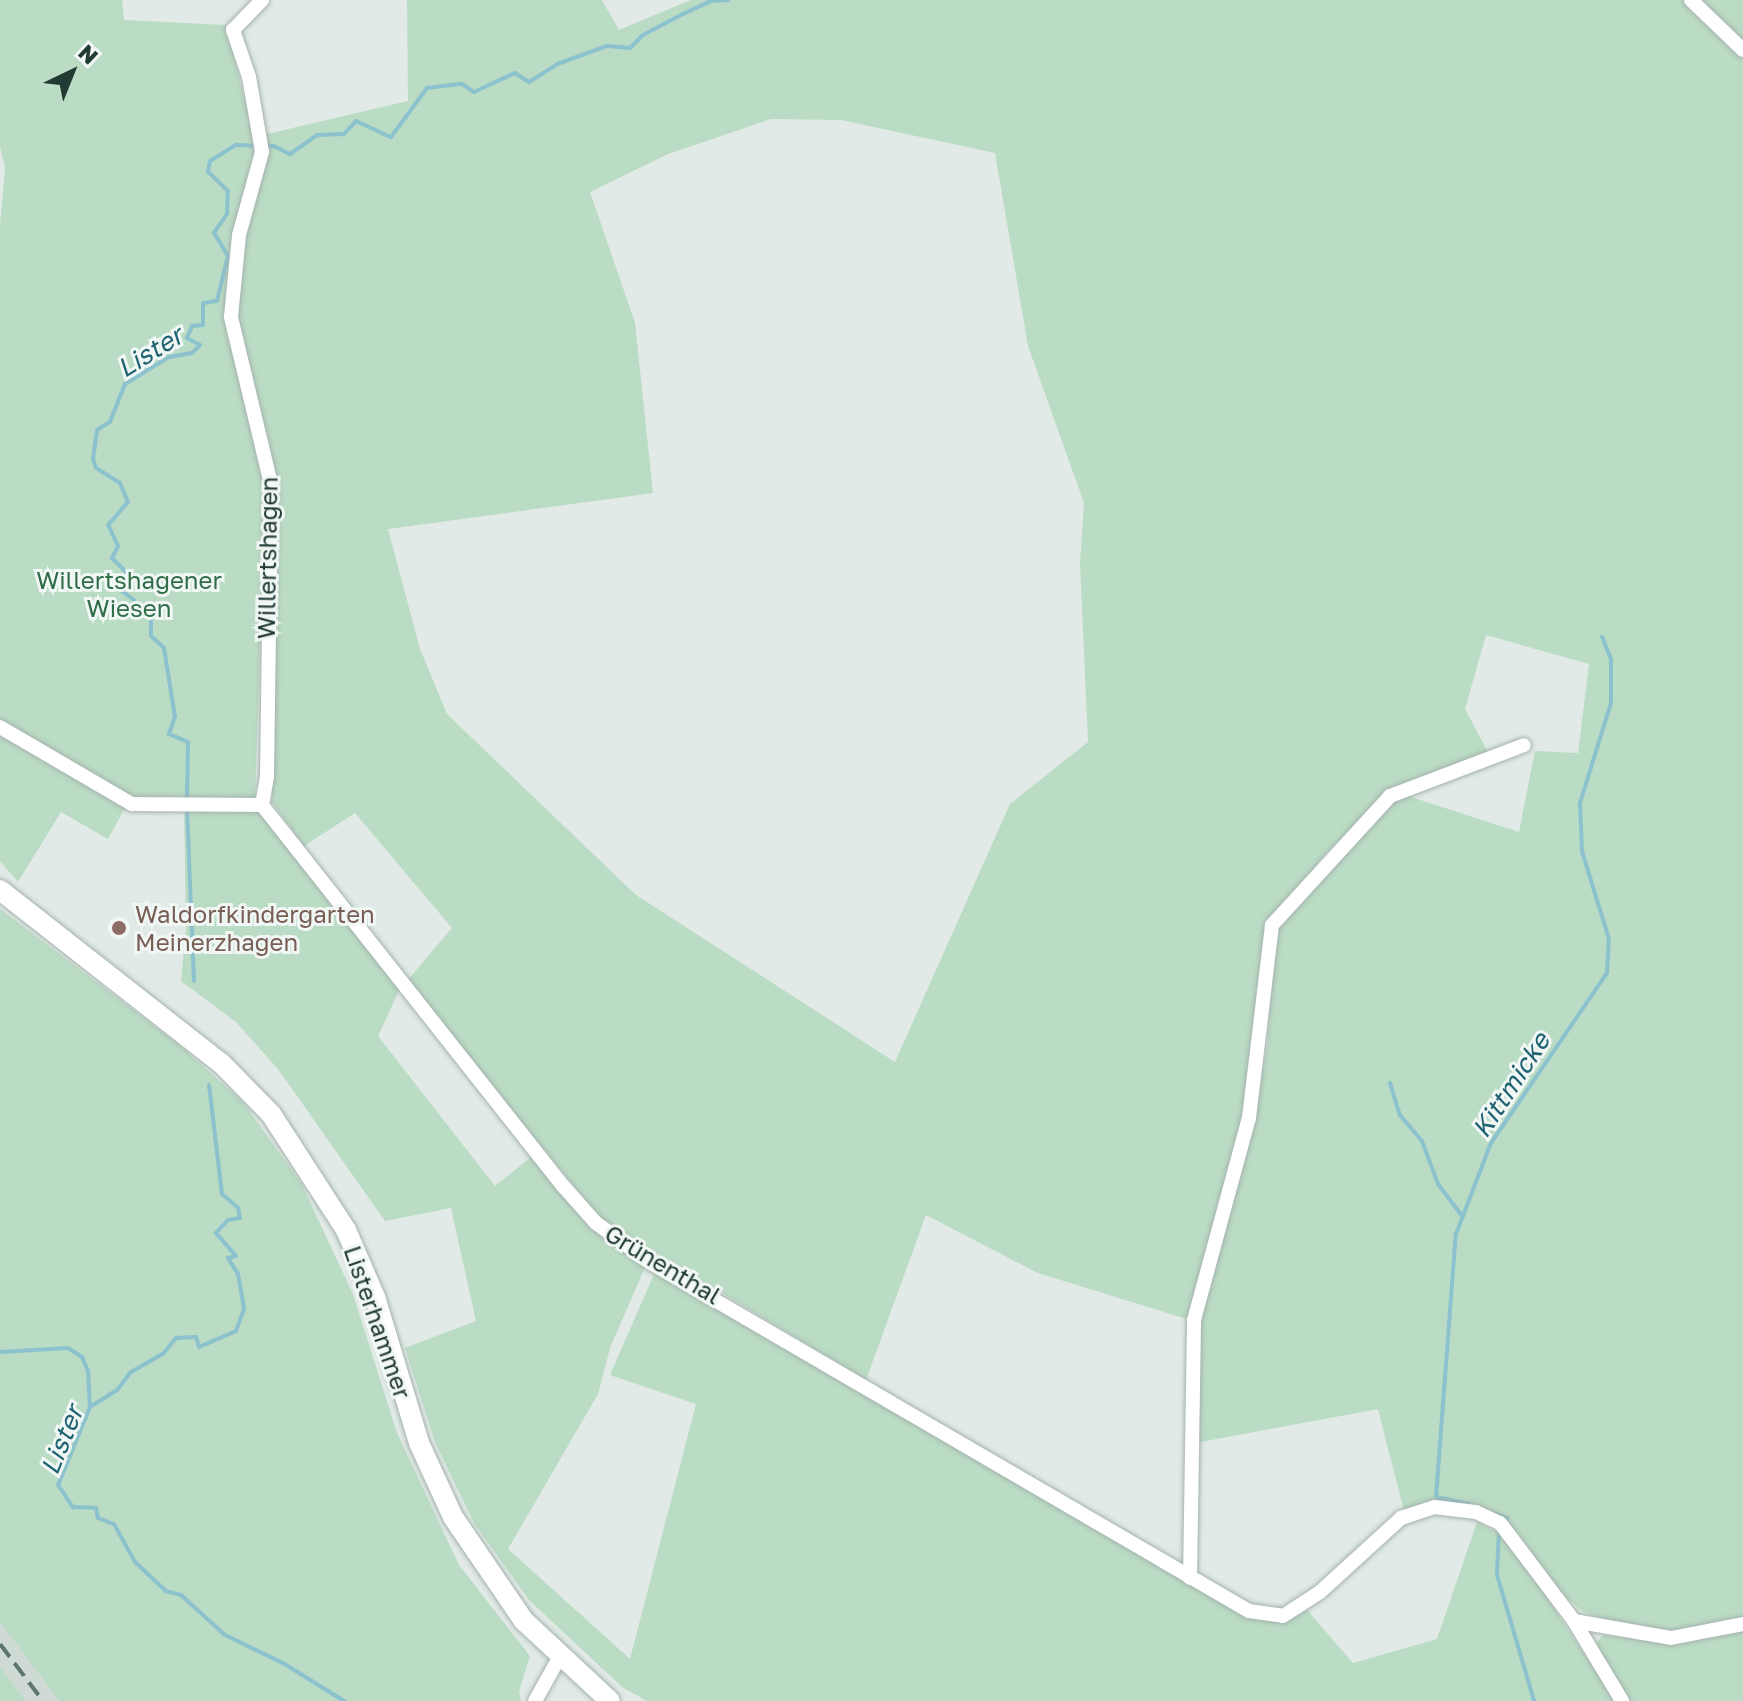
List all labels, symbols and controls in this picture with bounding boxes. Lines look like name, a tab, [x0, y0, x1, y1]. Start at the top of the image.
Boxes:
north arrow	[32, 32, 112, 112]
text: N	[73, 38, 104, 70]
water label: Lister	[112, 320, 188, 384]
street label: Willertshagen	[251, 477, 283, 639]
park label: Willertshagener Wiesen	[36, 566, 222, 622]
place label: Waldorfkindergarten Meinerzhagen	[135, 900, 375, 956]
marker: Waldorfkindergarten Meinerzhagen	[110, 919, 128, 937]
water label: Kittmicke	[1466, 1027, 1556, 1143]
street label: Grünenthal	[600, 1218, 726, 1310]
street label: Listerhammer	[338, 1242, 418, 1402]
water label: Lister	[34, 1401, 90, 1479]

